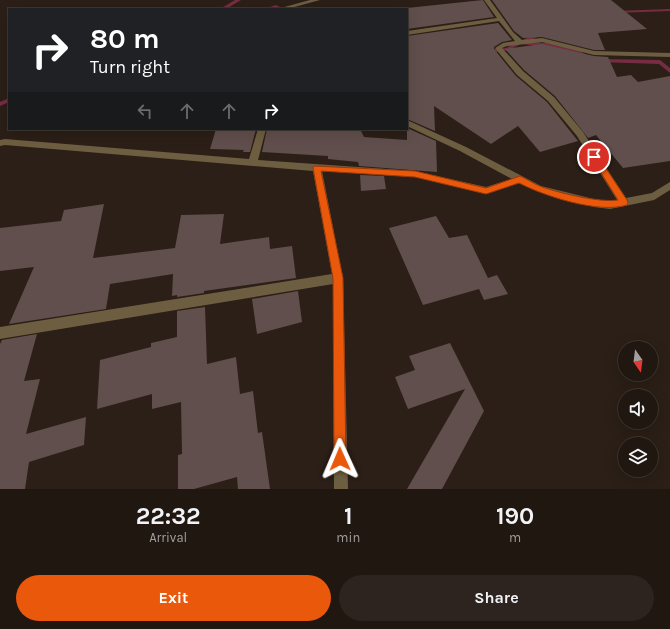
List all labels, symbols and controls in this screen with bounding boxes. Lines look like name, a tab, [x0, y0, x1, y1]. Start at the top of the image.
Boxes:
text: 80 m	[90, 22, 159, 55]
icon: right	[24, 24, 76, 76]
text: Turn right	[90, 56, 170, 78]
icon: left	[134, 100, 156, 122]
icon: ahead	[176, 100, 198, 122]
icon: ahead	[218, 100, 240, 122]
icon: right	[260, 100, 282, 122]
pin	[577, 140, 611, 174]
icon: arrive	[583, 146, 605, 168]
north arrow	[618, 341, 658, 381]
map controls	[618, 341, 658, 477]
button: sound	[618, 389, 658, 429]
button: layers	[618, 437, 658, 477]
position arrow	[319, 438, 361, 480]
text: 22:32	[136, 502, 201, 530]
text: 1	[344, 502, 353, 530]
text: 190	[496, 502, 534, 530]
text: Arrival	[149, 530, 187, 545]
text: min	[336, 530, 360, 545]
text: m	[509, 530, 521, 545]
button: Exit	[16, 575, 331, 621]
button: Share	[339, 575, 654, 621]

